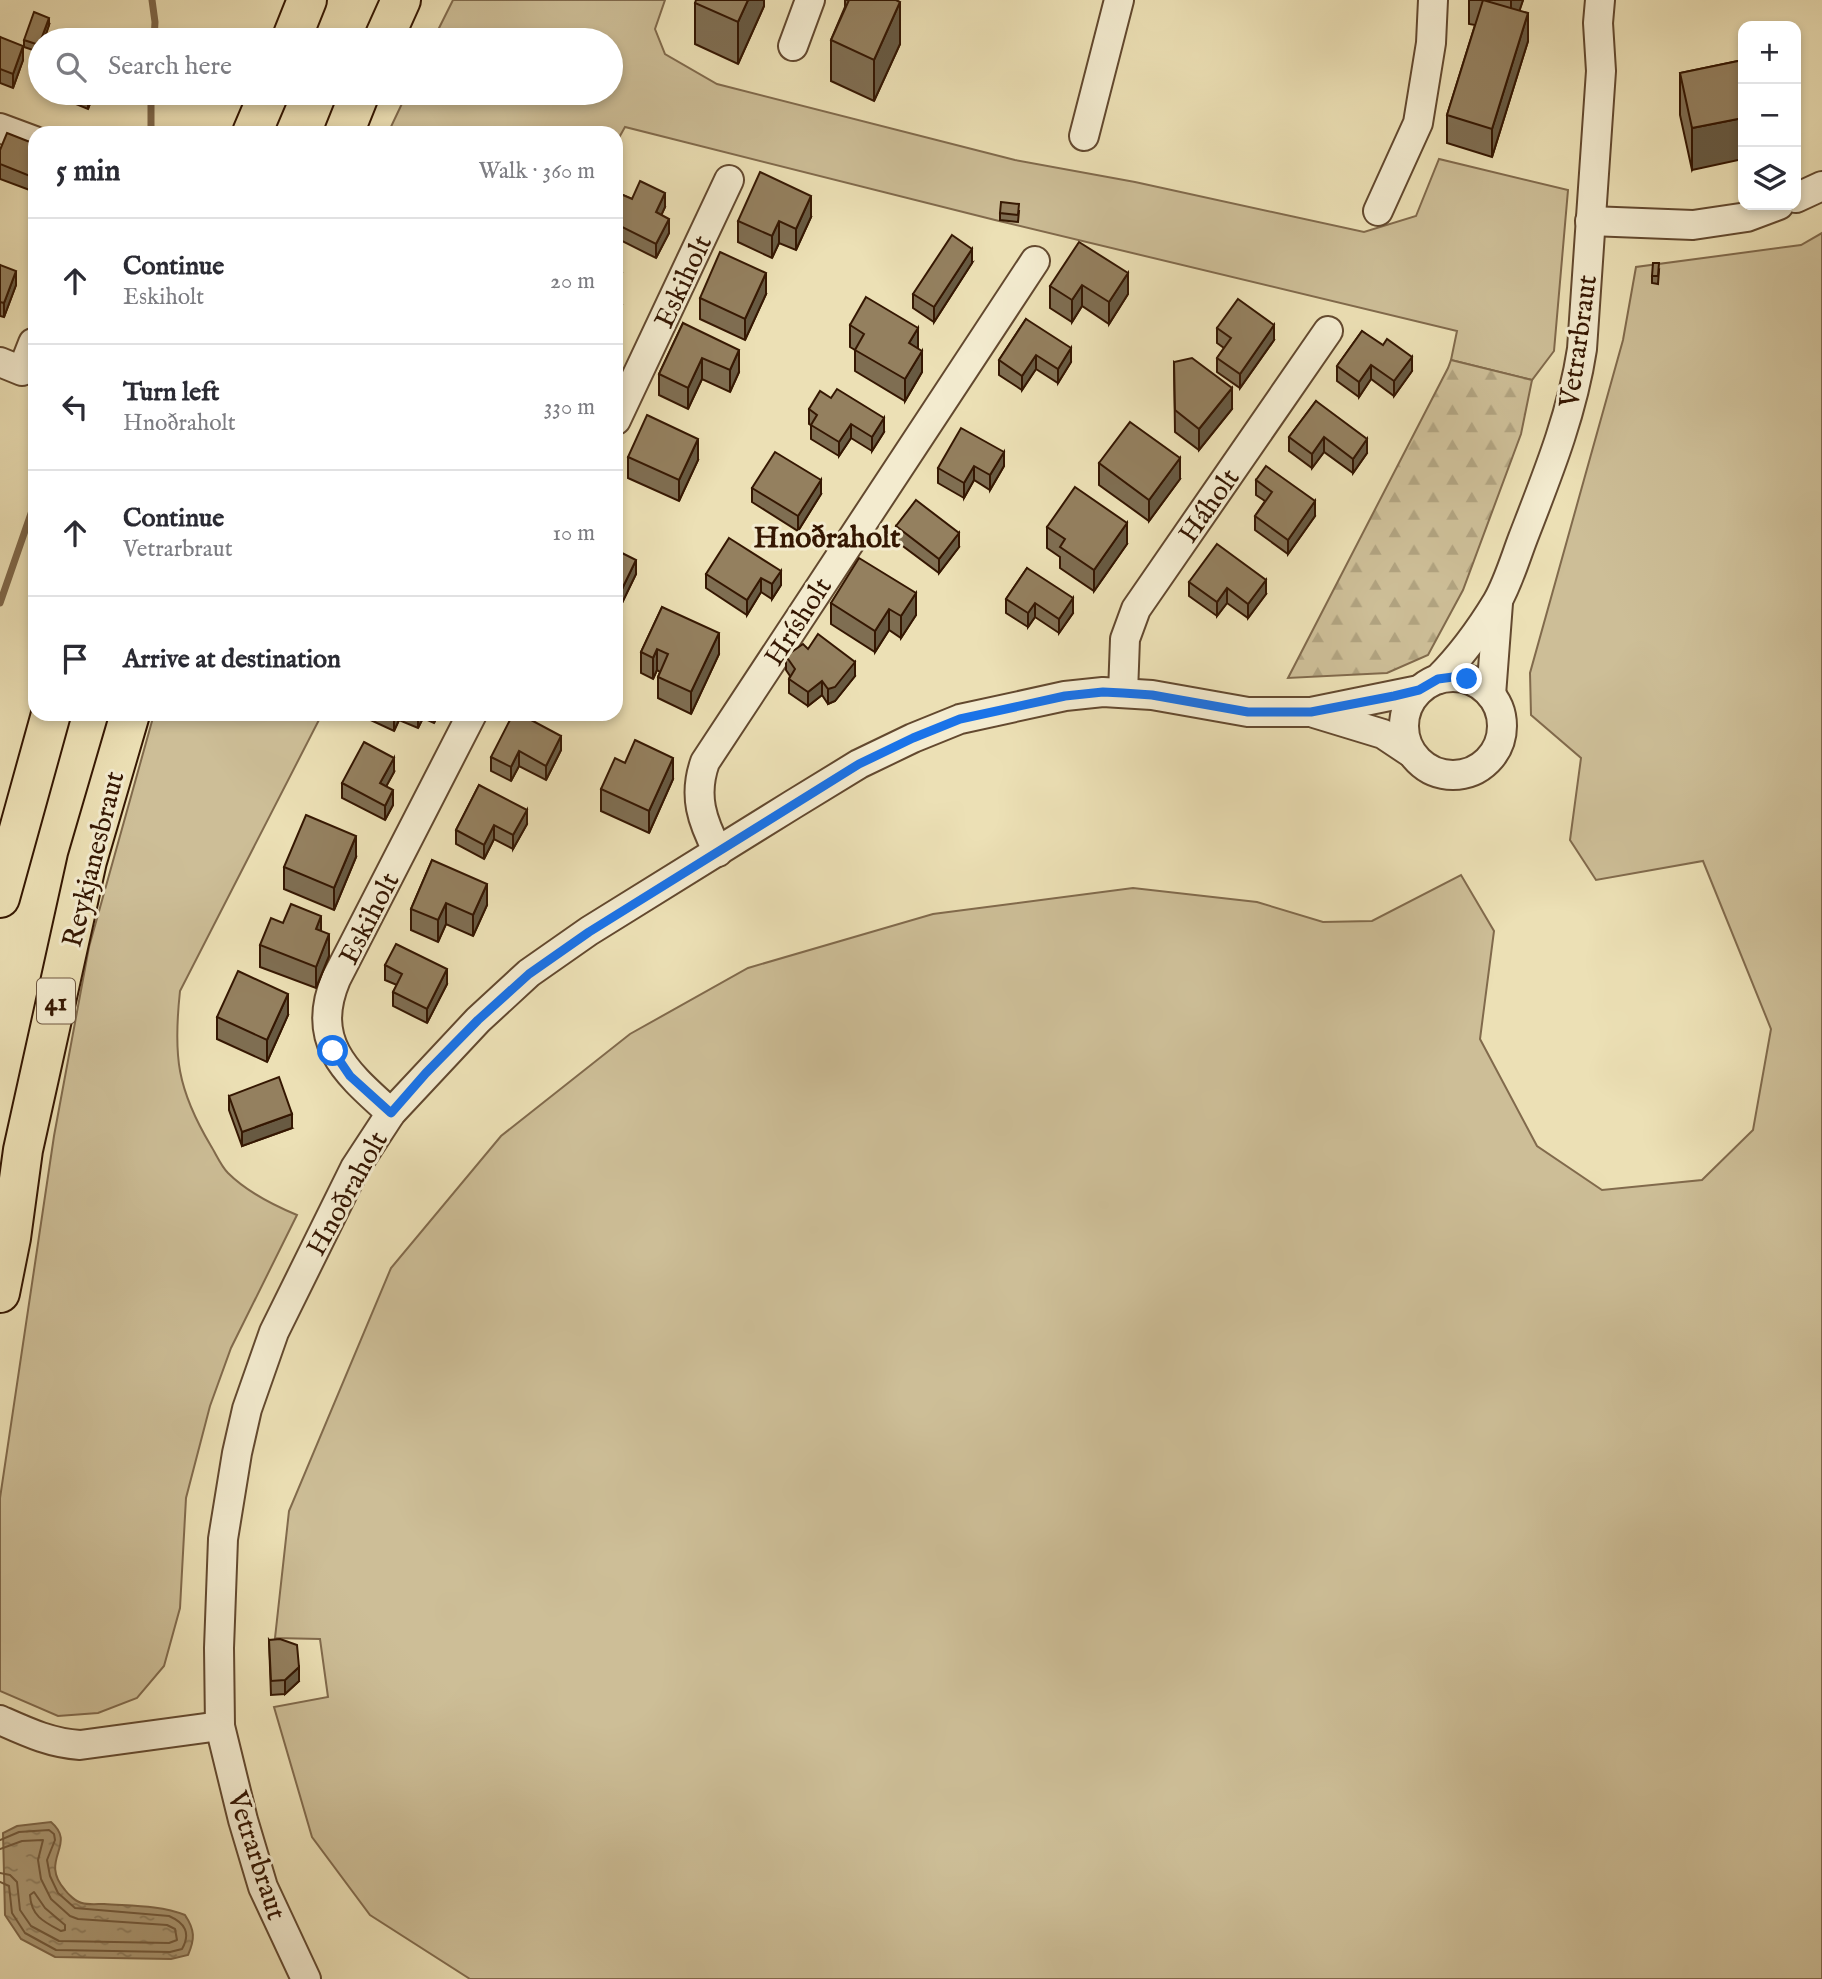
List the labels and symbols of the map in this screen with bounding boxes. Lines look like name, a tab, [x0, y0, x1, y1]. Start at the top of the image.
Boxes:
street label: Eskiholt	[648, 230, 721, 334]
street label: Vetrarbraut	[1553, 272, 1606, 411]
street label: Háholt	[1172, 462, 1248, 551]
district label: Hnoðraholt	[754, 520, 901, 558]
street label: Hrísholt	[758, 571, 841, 673]
route end	[1451, 663, 1482, 694]
street label: Reykjanesbraut	[56, 768, 133, 951]
street label: Eskiholt	[332, 867, 408, 971]
road number: 41	[37, 978, 75, 1024]
route start	[317, 1035, 348, 1066]
street label: Hnoðraholt	[300, 1125, 397, 1263]
street label: Vetrarbraut	[218, 1786, 293, 1925]

